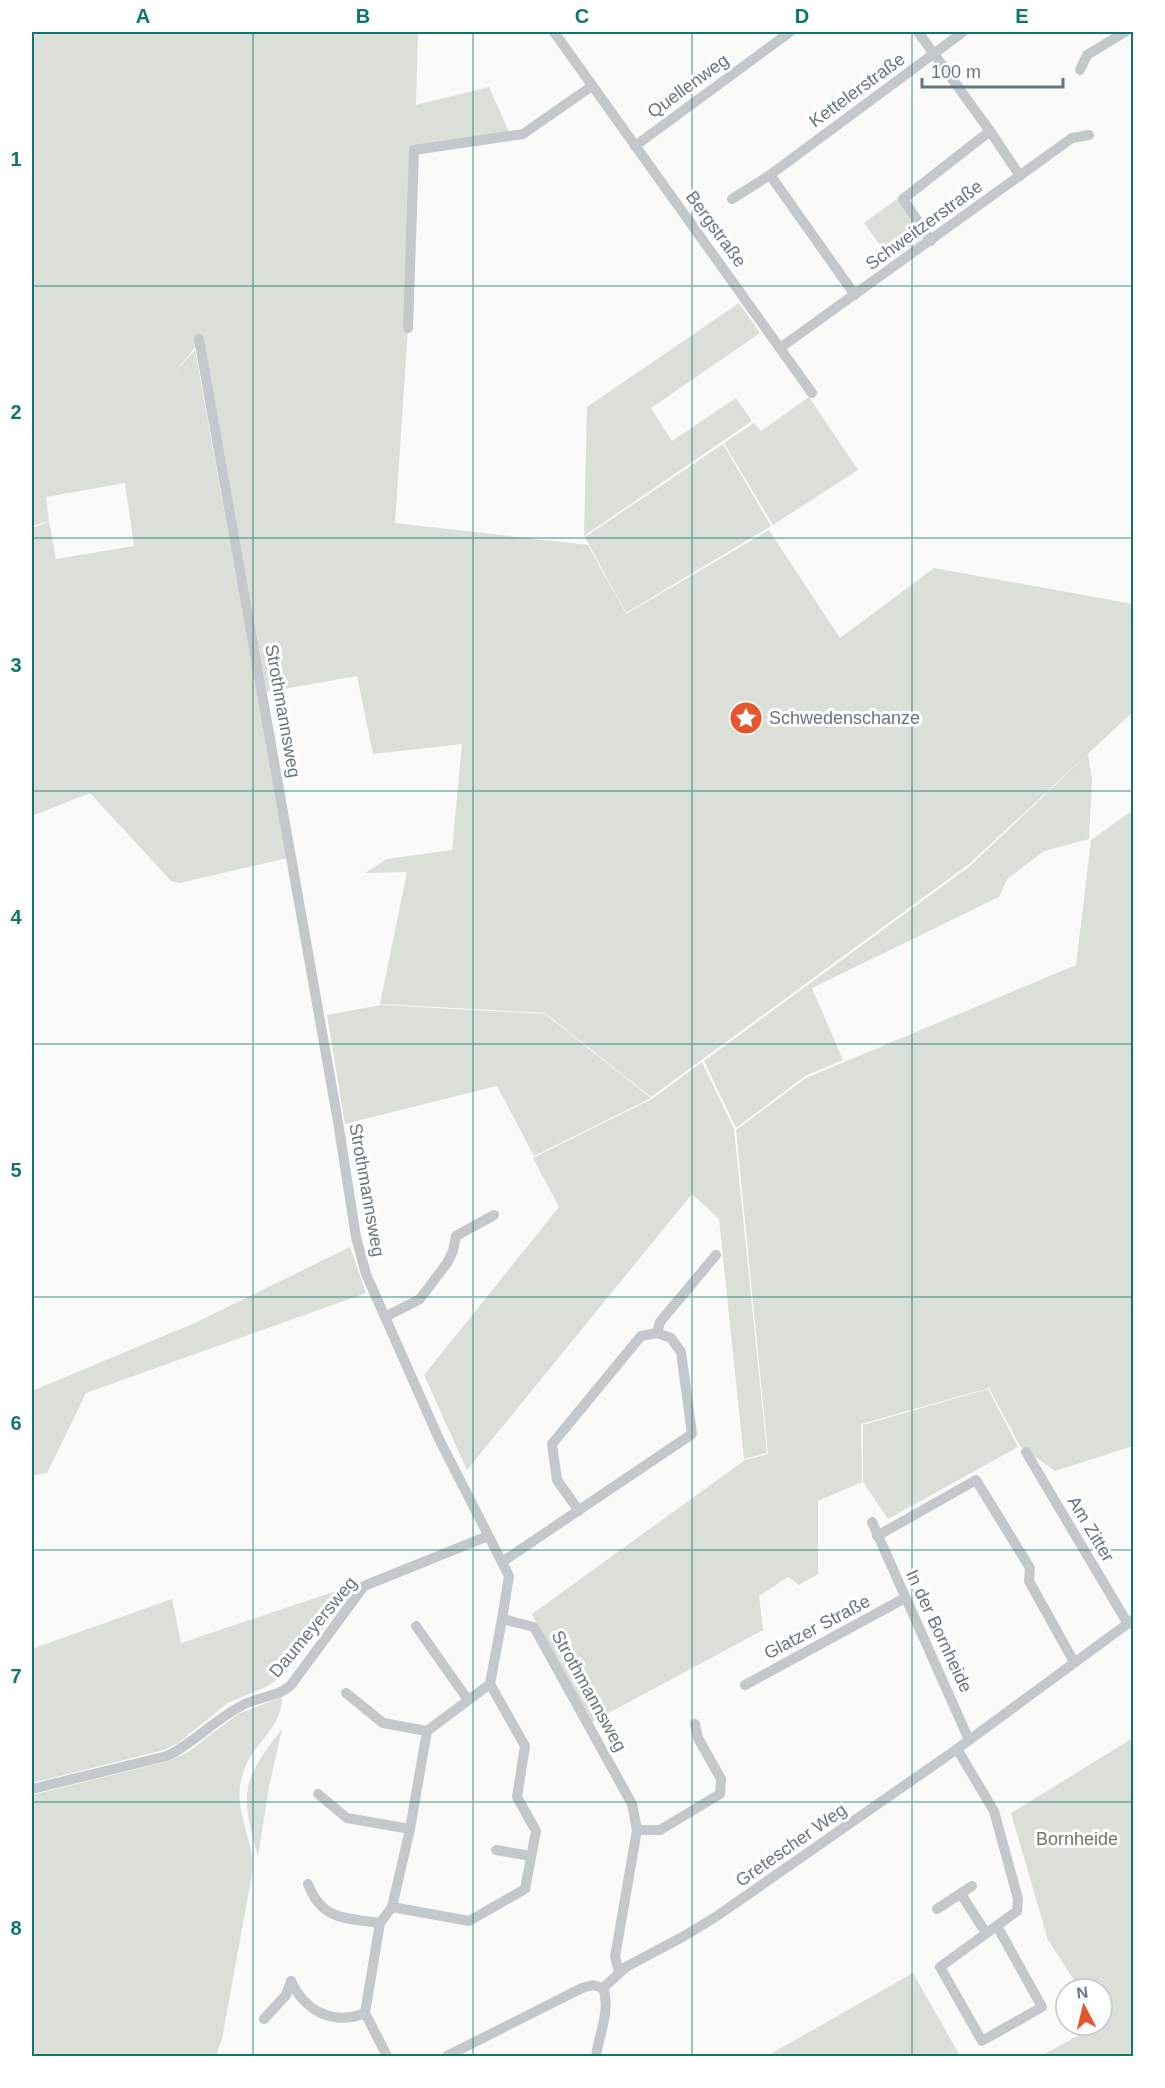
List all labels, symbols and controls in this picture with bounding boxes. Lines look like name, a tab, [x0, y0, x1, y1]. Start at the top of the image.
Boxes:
text: A	[136, 5, 150, 27]
text: B	[356, 5, 370, 27]
text: C	[575, 5, 589, 27]
text: D	[795, 5, 809, 27]
text: E	[1015, 5, 1029, 27]
street label: Kettelerstraße	[805, 49, 909, 131]
street label: Quellenweg	[644, 50, 732, 122]
scale bar	[922, 51, 1063, 89]
text: 100 m	[931, 62, 981, 82]
text: 1	[10, 148, 22, 170]
street label: Schweitzerstraße	[862, 176, 986, 274]
street label: Bergstraße	[682, 187, 750, 271]
text: 2	[10, 401, 22, 423]
street label: Strothmannsweg	[261, 643, 305, 779]
text: 3	[10, 654, 22, 676]
place icon: Schwedenschanze	[728, 700, 764, 736]
place label: Schwedenschanze	[769, 708, 920, 728]
text: 4	[10, 906, 22, 928]
street label: Strothmannsweg	[345, 1122, 389, 1258]
text: 5	[10, 1159, 22, 1181]
text: 6	[10, 1412, 22, 1434]
street label: Am Zitter	[1064, 1493, 1118, 1565]
street label: In der Bornheide	[902, 1566, 976, 1696]
street label: Daumeyersweg	[265, 1573, 361, 1681]
street label: Glatzer Straße	[761, 1591, 873, 1663]
street label: Strothmannsweg	[548, 1627, 630, 1755]
text: 7	[10, 1665, 22, 1687]
street label: Gretescher Weg	[732, 1799, 850, 1891]
park label: Bornheide	[1036, 1829, 1118, 1849]
text: 8	[10, 1917, 22, 1939]
north arrow	[1054, 1977, 1114, 2037]
text: N	[1075, 1983, 1089, 2002]

